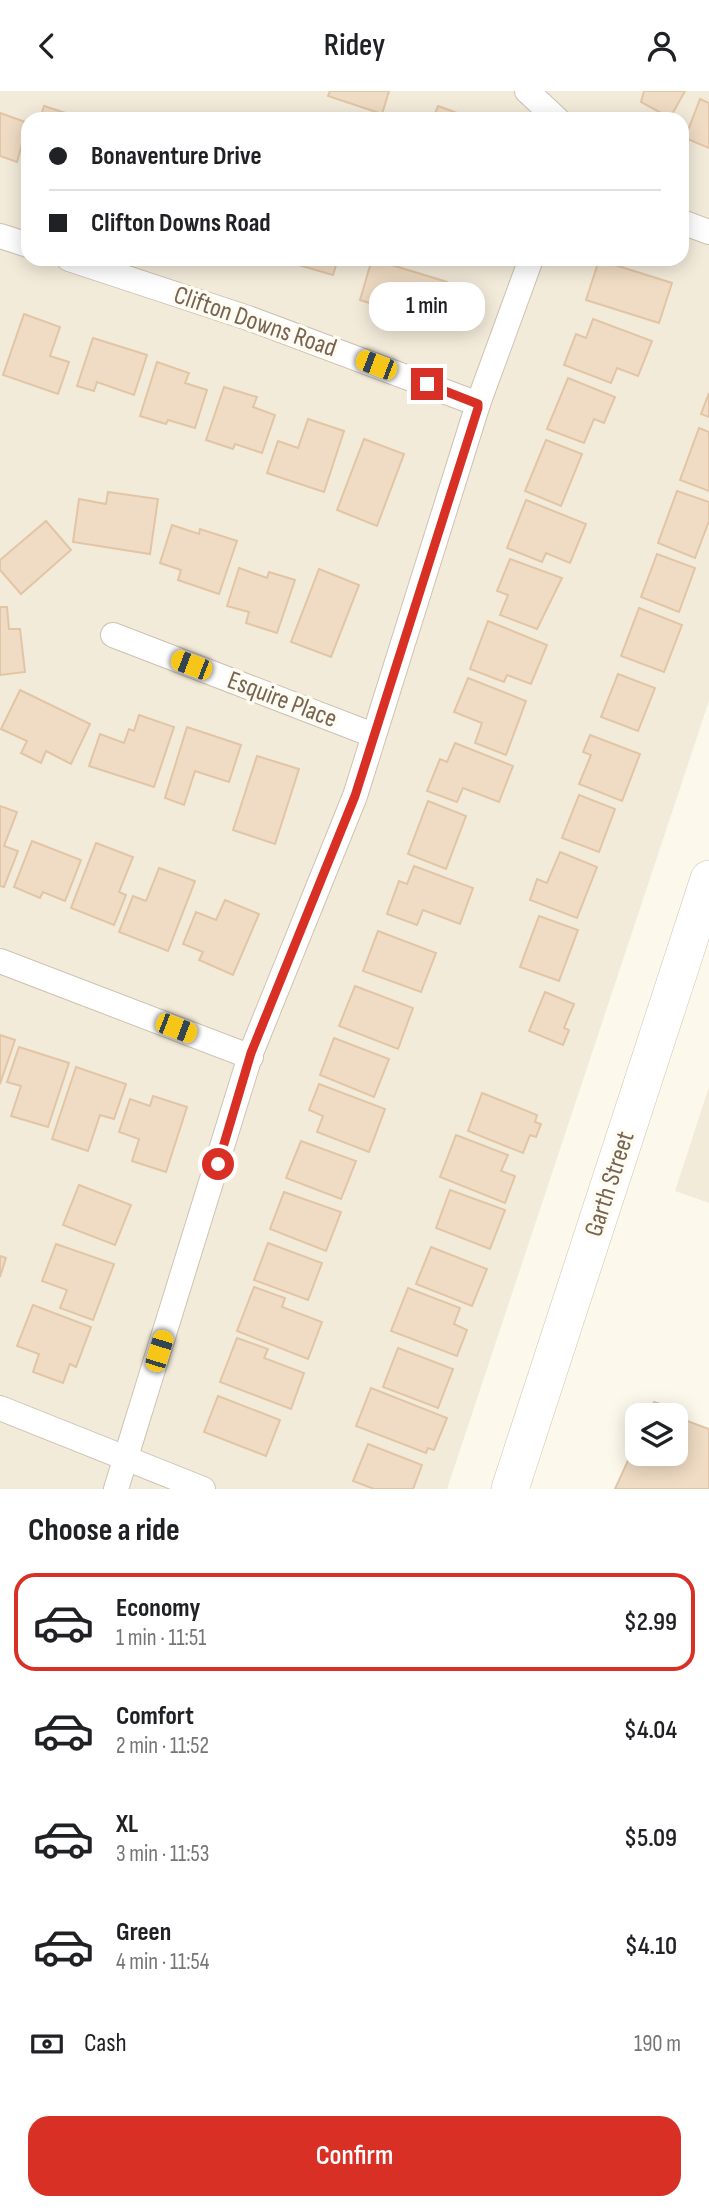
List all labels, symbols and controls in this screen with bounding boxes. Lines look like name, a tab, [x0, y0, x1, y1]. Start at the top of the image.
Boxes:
text: Ridey	[324, 26, 385, 65]
icon: back	[28, 27, 66, 65]
icon: person	[643, 27, 681, 65]
text: Bonaventure Drive	[91, 141, 262, 172]
text: Clifton Downs Road	[91, 208, 271, 239]
street label: Clifton Downs Road	[170, 280, 340, 364]
callout: 1 min	[369, 282, 485, 331]
text: 1 min	[406, 292, 448, 320]
car	[353, 348, 400, 382]
route end	[411, 368, 443, 400]
car	[168, 648, 215, 682]
street label: Esquire Place	[223, 665, 341, 735]
car	[153, 1011, 200, 1045]
street label: Garth Street	[578, 1127, 642, 1240]
route start	[202, 1148, 234, 1180]
car	[143, 1328, 176, 1374]
map controls	[625, 1403, 688, 1466]
button: layers	[625, 1403, 688, 1466]
text: Choose a ride	[28, 1511, 180, 1550]
icon: car	[32, 1591, 95, 1654]
text: Economy	[116, 1593, 200, 1624]
text: $2.99	[624, 1607, 677, 1638]
text: 1 min · 11:51	[116, 1624, 206, 1652]
icon: car	[32, 1699, 95, 1762]
text: Comfort	[116, 1701, 194, 1732]
text: $4.04	[624, 1715, 677, 1746]
text: 2 min · 11:52	[116, 1732, 209, 1760]
icon: car	[32, 1807, 95, 1870]
text: XL	[116, 1809, 138, 1840]
text: $5.09	[624, 1823, 677, 1854]
text: 3 min · 11:53	[116, 1840, 209, 1868]
icon: car	[32, 1915, 95, 1978]
text: Green	[116, 1917, 171, 1948]
text: $4.10	[625, 1931, 677, 1962]
text: 4 min · 11:54	[116, 1948, 209, 1976]
icon: cash	[28, 2025, 66, 2063]
text: Cash	[84, 2028, 127, 2059]
text: 190 m	[634, 2030, 681, 2058]
button: Confirm	[28, 2116, 681, 2196]

